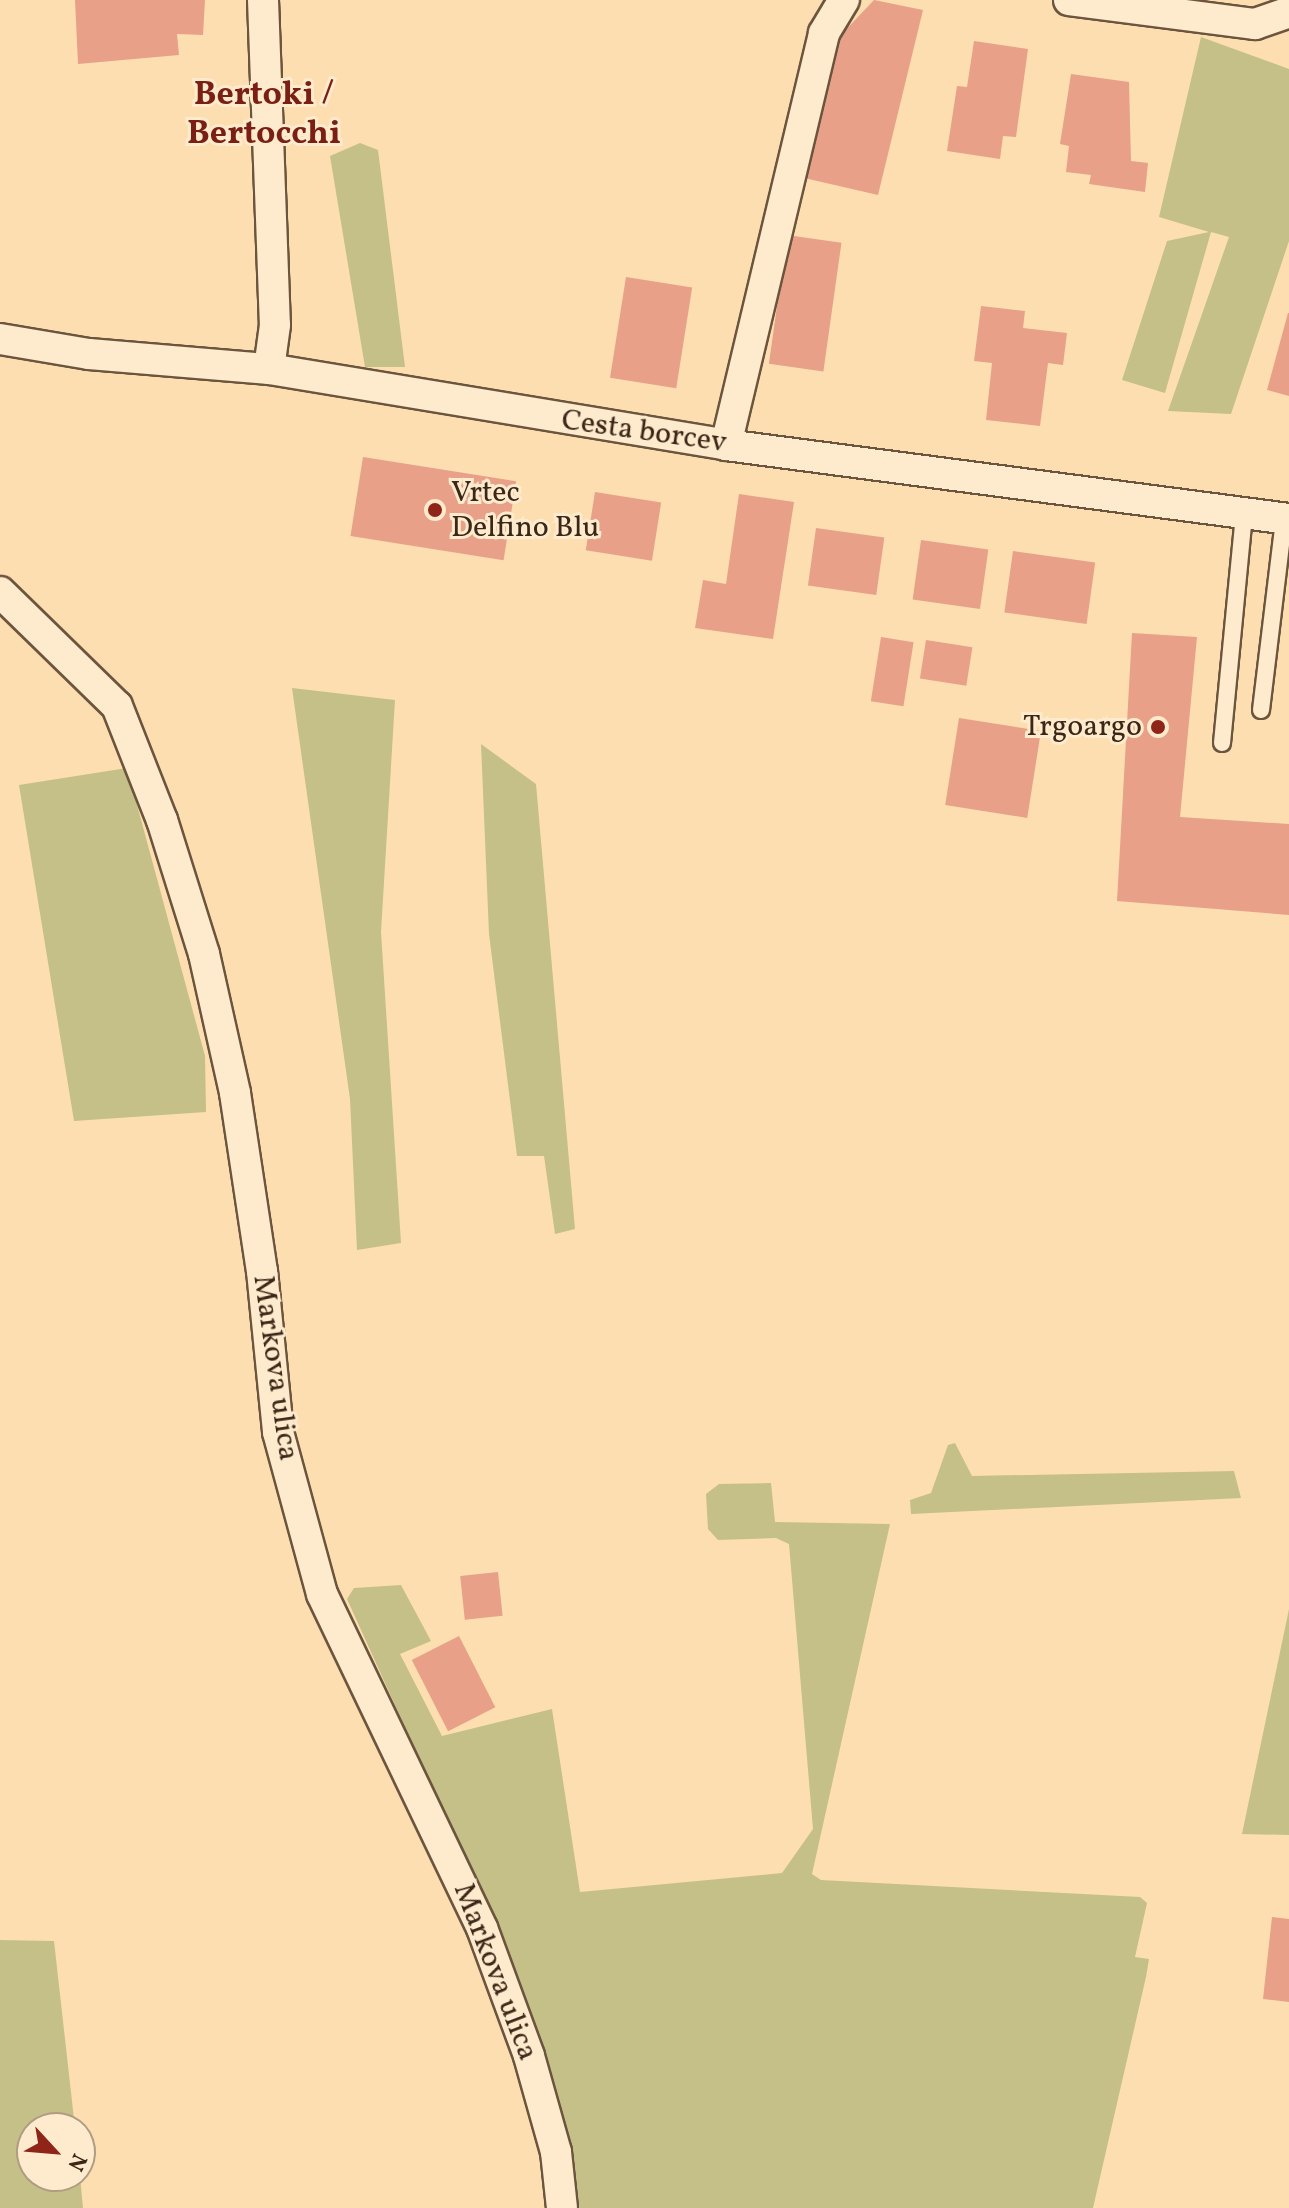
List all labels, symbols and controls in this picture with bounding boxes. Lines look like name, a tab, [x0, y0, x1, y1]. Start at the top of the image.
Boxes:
district label: Bertoki / Bertocchi	[187, 75, 341, 154]
street label: Cesta borcev	[559, 403, 729, 461]
place label: Vrtec Delfino Blu	[451, 475, 599, 546]
marker: Vrtec Delfino Blu	[426, 501, 444, 519]
place label: Trgoargo	[1023, 709, 1142, 745]
marker: Trgoargo	[1149, 718, 1167, 736]
street label: Markova ulica	[244, 1273, 306, 1463]
street label: Markova ulica	[445, 1878, 545, 2066]
north arrow	[16, 2112, 96, 2192]
text: N	[59, 2148, 94, 2176]

